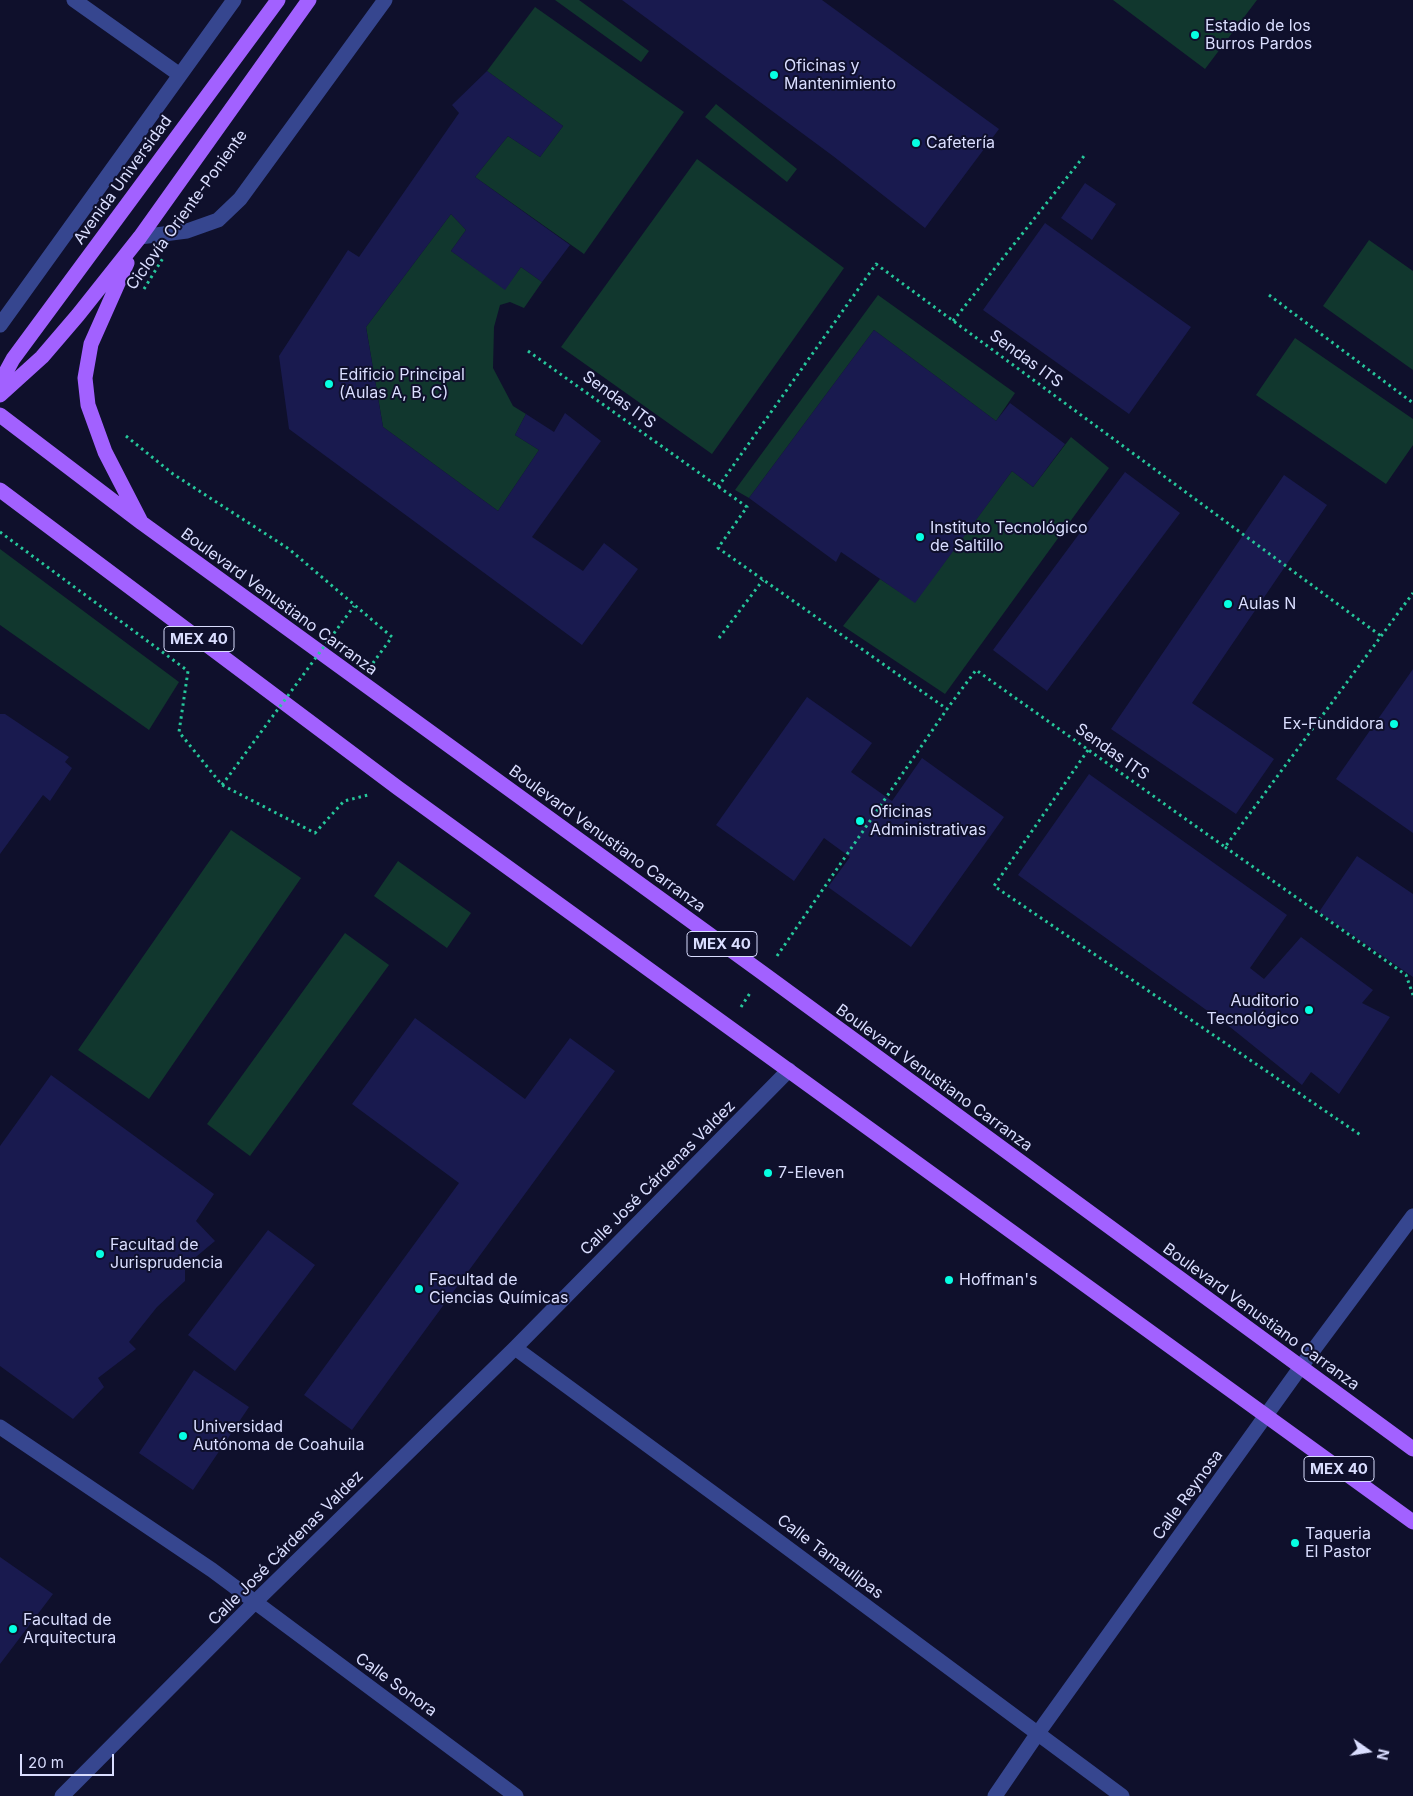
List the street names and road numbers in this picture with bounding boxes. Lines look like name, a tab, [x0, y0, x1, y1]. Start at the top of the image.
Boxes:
street label: Avenida Universidad	[70, 112, 176, 248]
street label: Ciclovía Oriente-Poniente	[122, 126, 252, 294]
street label: Sendas ITS	[986, 326, 1066, 392]
street label: Sendas ITS	[579, 367, 659, 433]
street label: Boulevard Venustiano Carranza	[177, 524, 381, 680]
road number: MEX 40	[164, 626, 234, 652]
street label: Sendas ITS	[1071, 720, 1153, 784]
street label: Boulevard Venustiano Carranza	[505, 761, 709, 917]
road number: MEX 40	[687, 932, 757, 956]
street label: Boulevard Venustiano Carranza	[832, 1000, 1036, 1156]
street label: Calle José Cárdenas Valdez	[577, 1097, 739, 1259]
street label: Boulevard Venustiano Carranza	[1159, 1239, 1363, 1395]
street label: Calle Reynosa	[1149, 1446, 1227, 1544]
road number: MEX 40	[1304, 1456, 1374, 1482]
street label: Calle José Cárdenas Valdez	[205, 1467, 367, 1629]
street label: Calle Tamaulipas	[773, 1511, 887, 1603]
street label: Calle Sonora	[351, 1649, 441, 1721]

